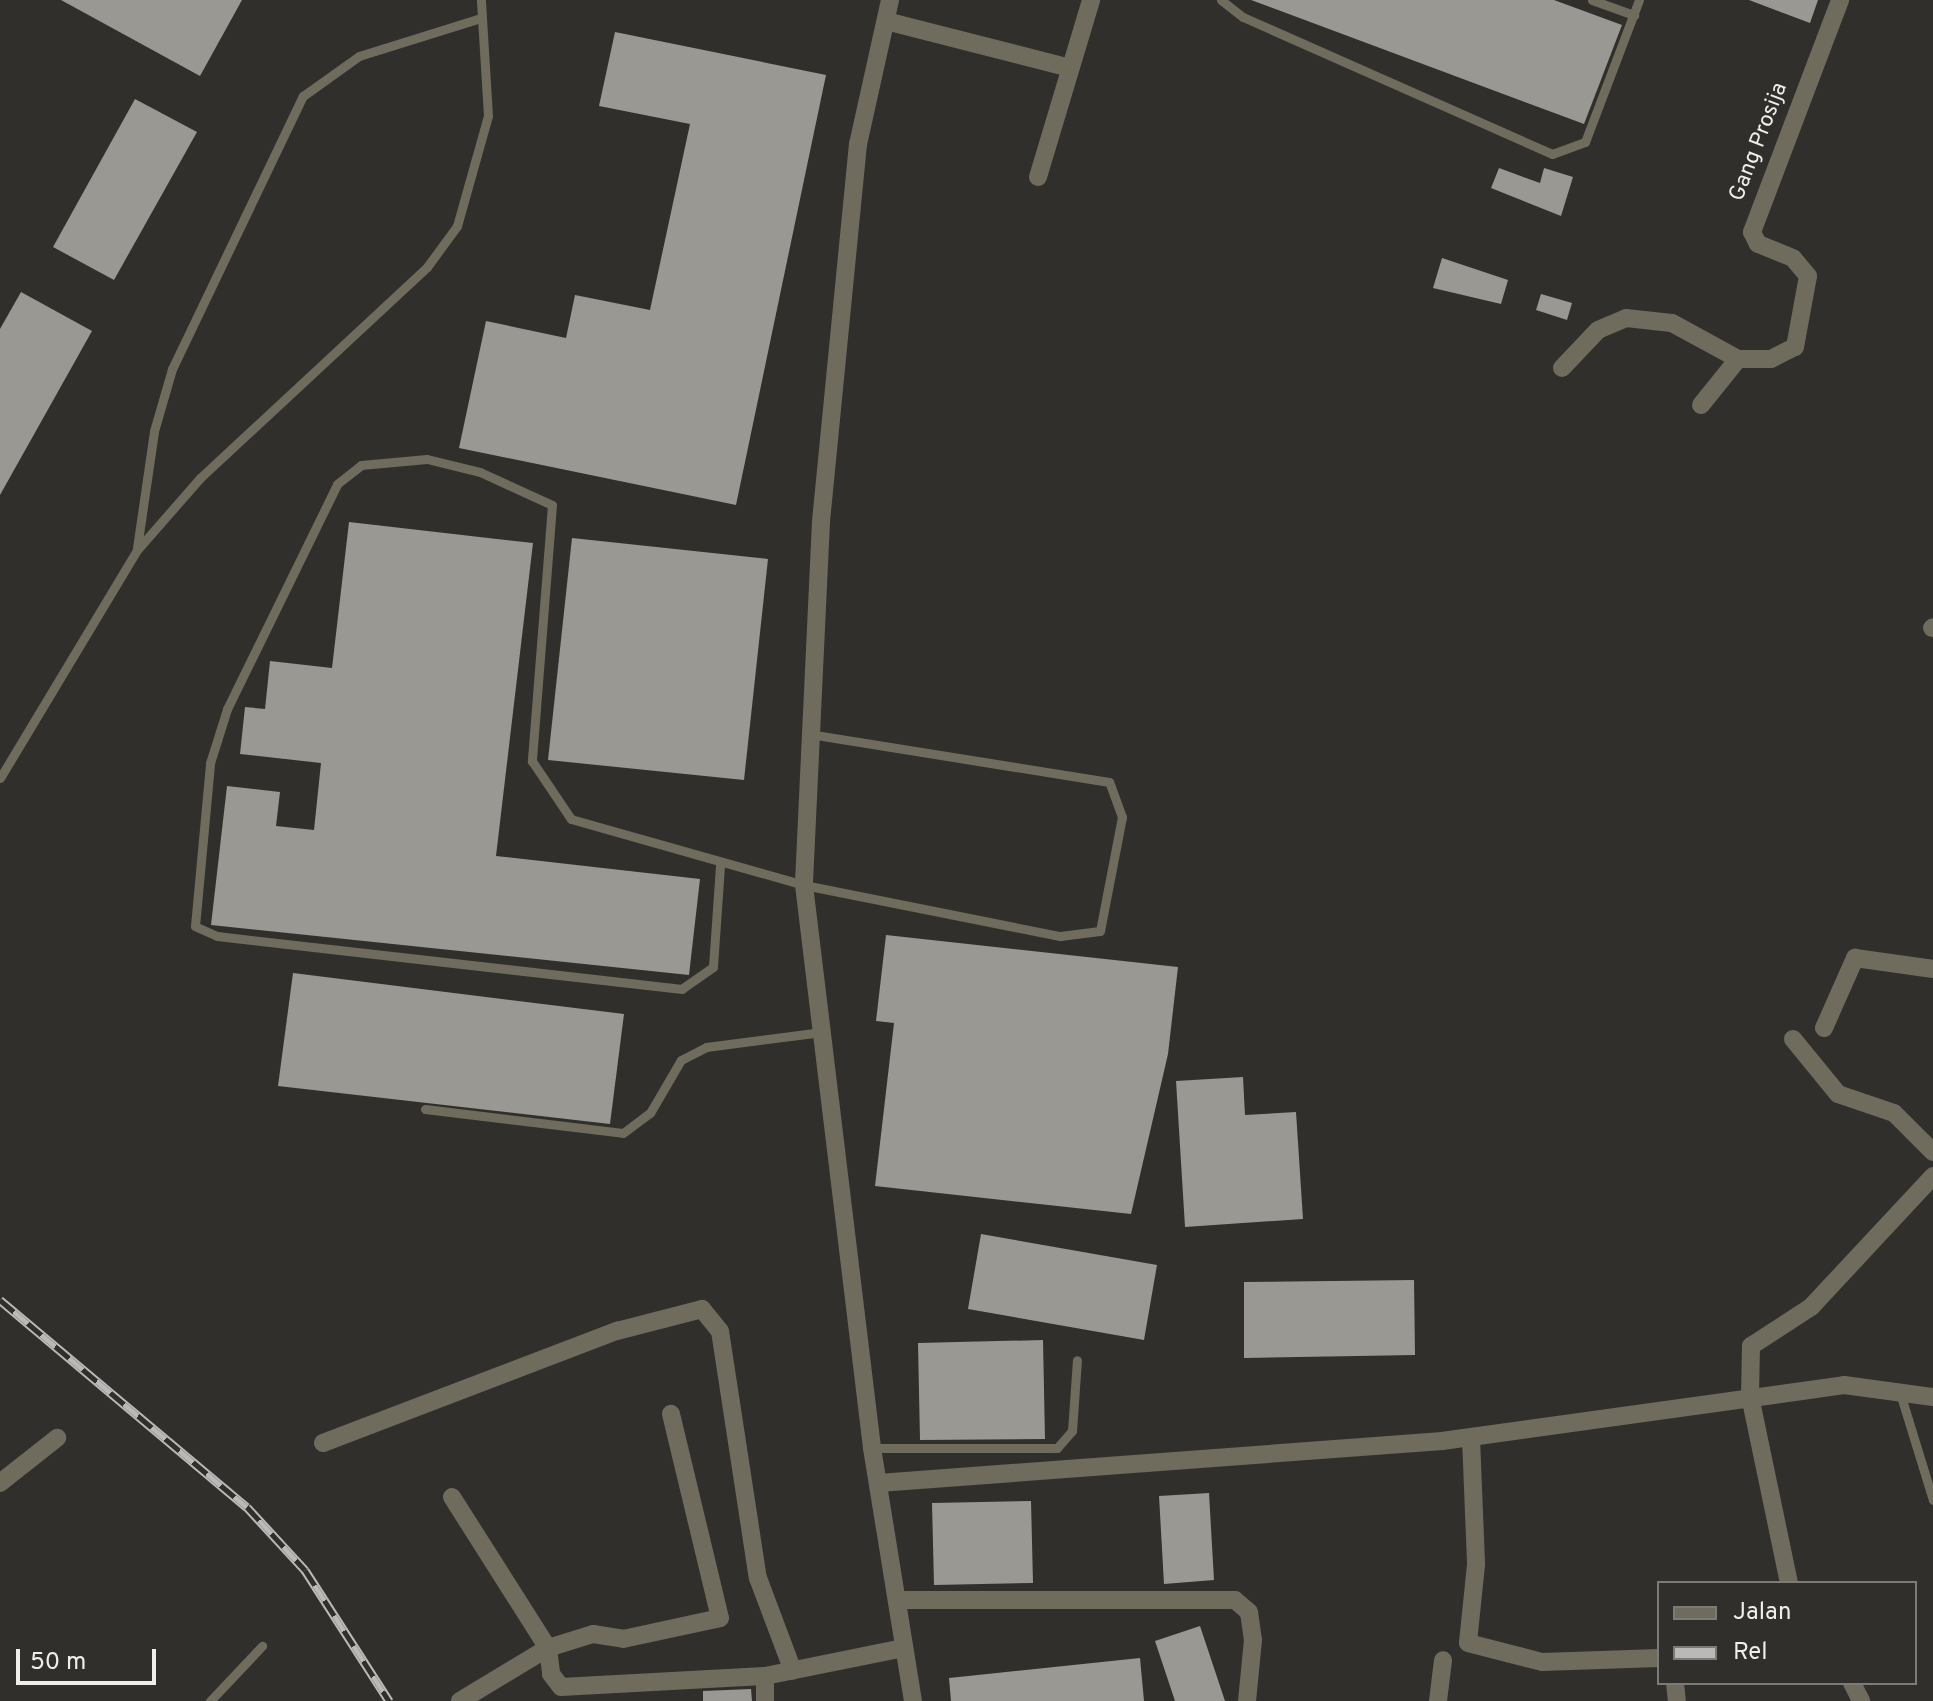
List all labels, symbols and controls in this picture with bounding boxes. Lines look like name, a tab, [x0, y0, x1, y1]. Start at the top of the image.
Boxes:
street label: Gang Prosija	[1724, 79, 1794, 205]
legend	[1657, 1581, 1917, 1685]
text: Jalan	[1733, 1598, 1791, 1628]
scale bar	[20, 1633, 160, 1683]
text: Rel	[1733, 1638, 1768, 1668]
text: 50 m	[30, 1648, 86, 1678]

